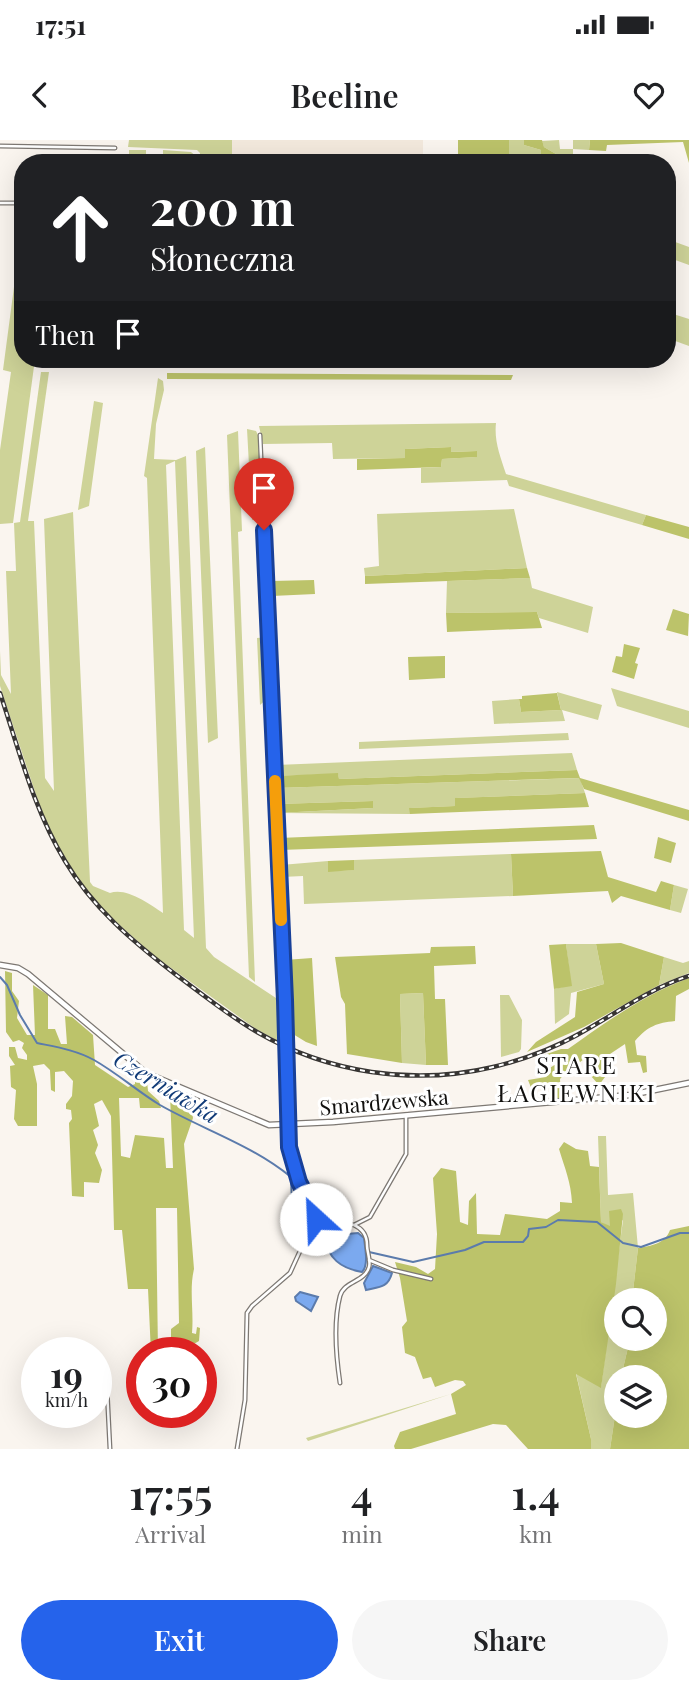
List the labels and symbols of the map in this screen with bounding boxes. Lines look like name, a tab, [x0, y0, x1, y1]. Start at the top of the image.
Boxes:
pin	[234, 458, 294, 530]
water label: Czerniawka	[109, 1043, 225, 1129]
district label: STARE ŁAGIEWNIKI	[497, 1048, 657, 1108]
street label: Smardzewska	[318, 1081, 450, 1121]
position arrow	[279, 1182, 353, 1256]
speed limit sign: 30	[126, 1337, 217, 1428]

